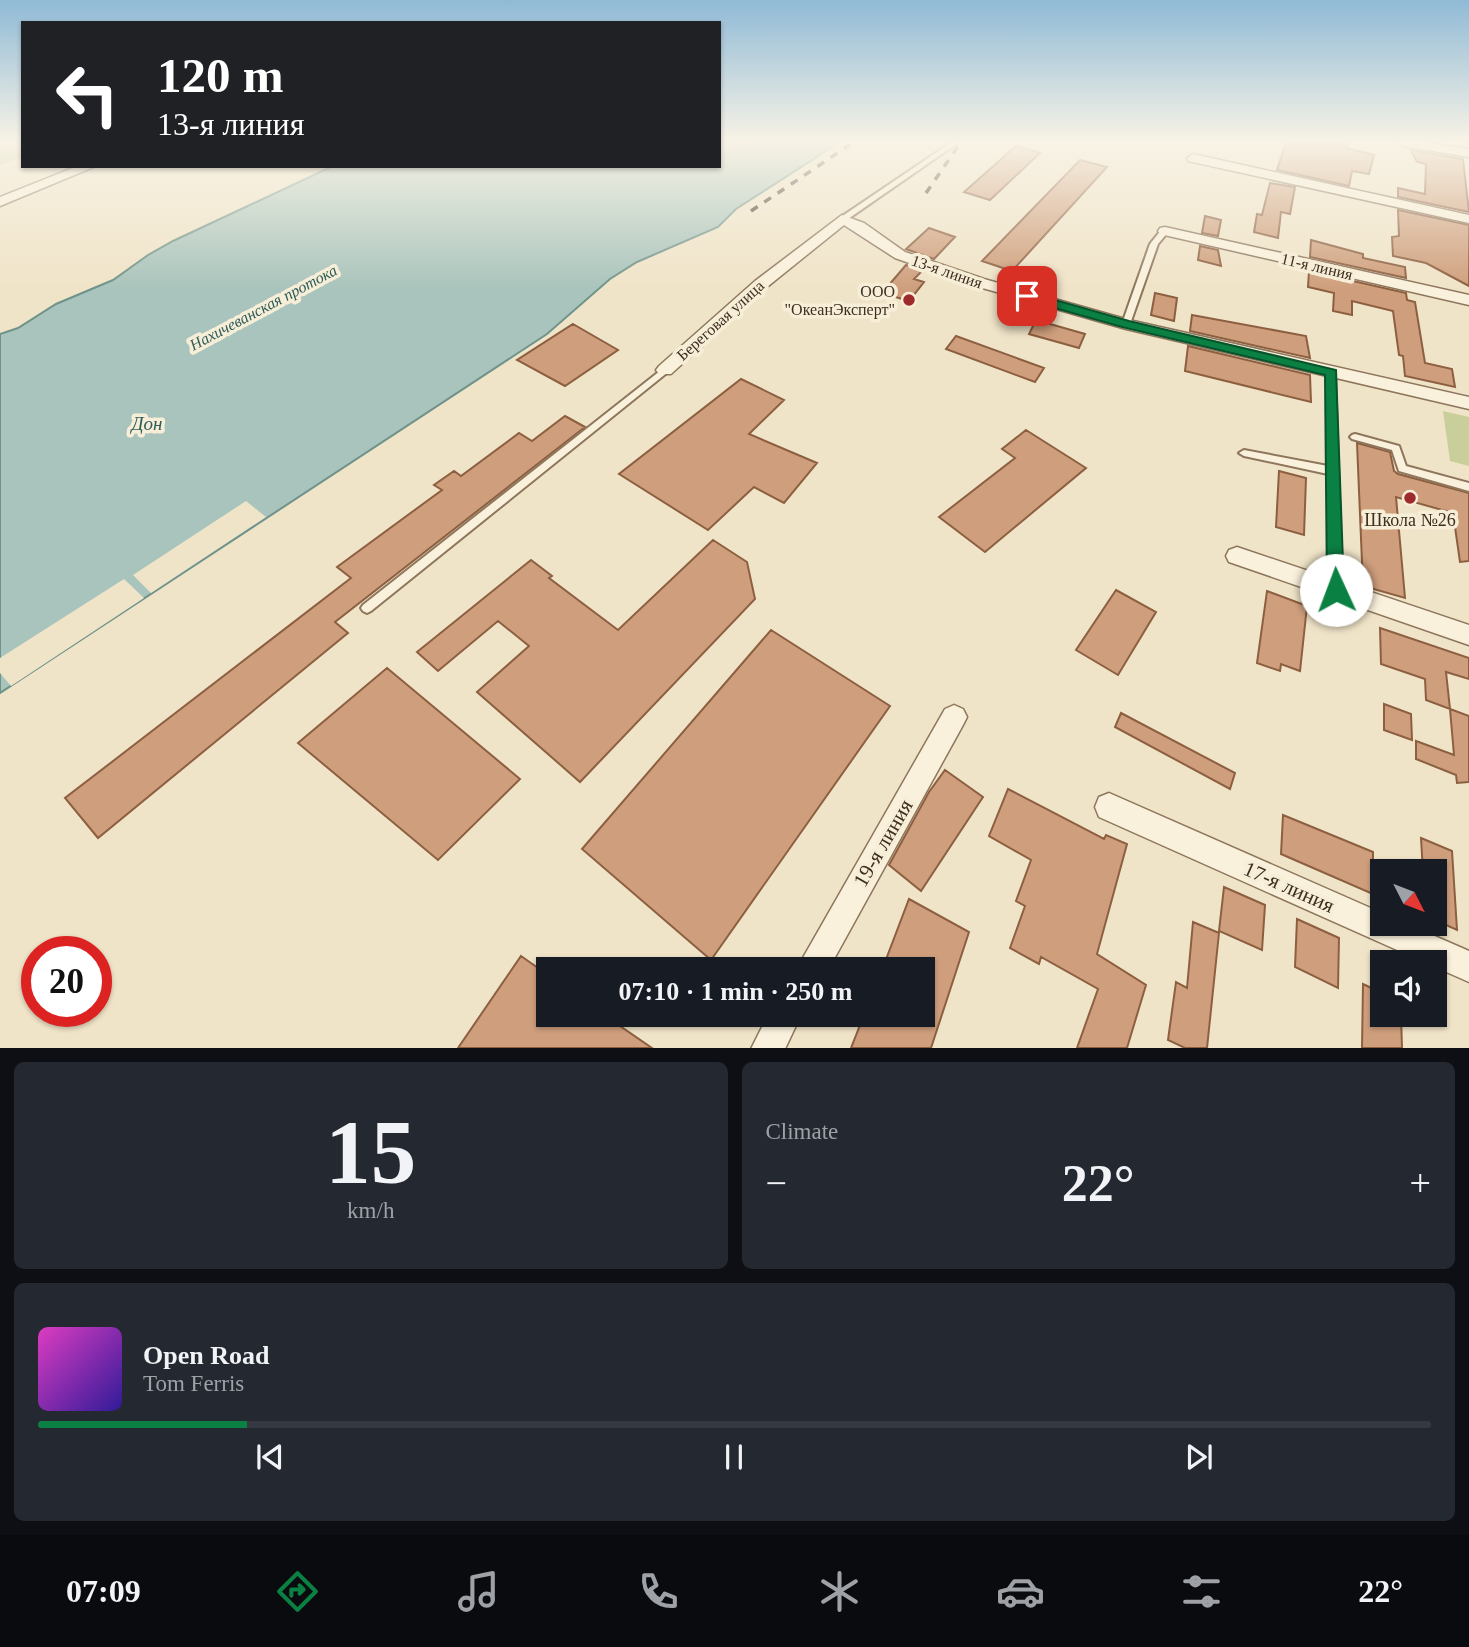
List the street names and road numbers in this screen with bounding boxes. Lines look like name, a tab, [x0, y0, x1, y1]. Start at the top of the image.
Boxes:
street label: 11-я линия	[1279, 250, 1355, 283]
street label: 13-я линия	[909, 251, 985, 292]
street label: Береговая улица	[673, 277, 768, 365]
street label: 19-я линия	[848, 795, 918, 891]
street label: 17-я линия	[1240, 856, 1338, 918]

